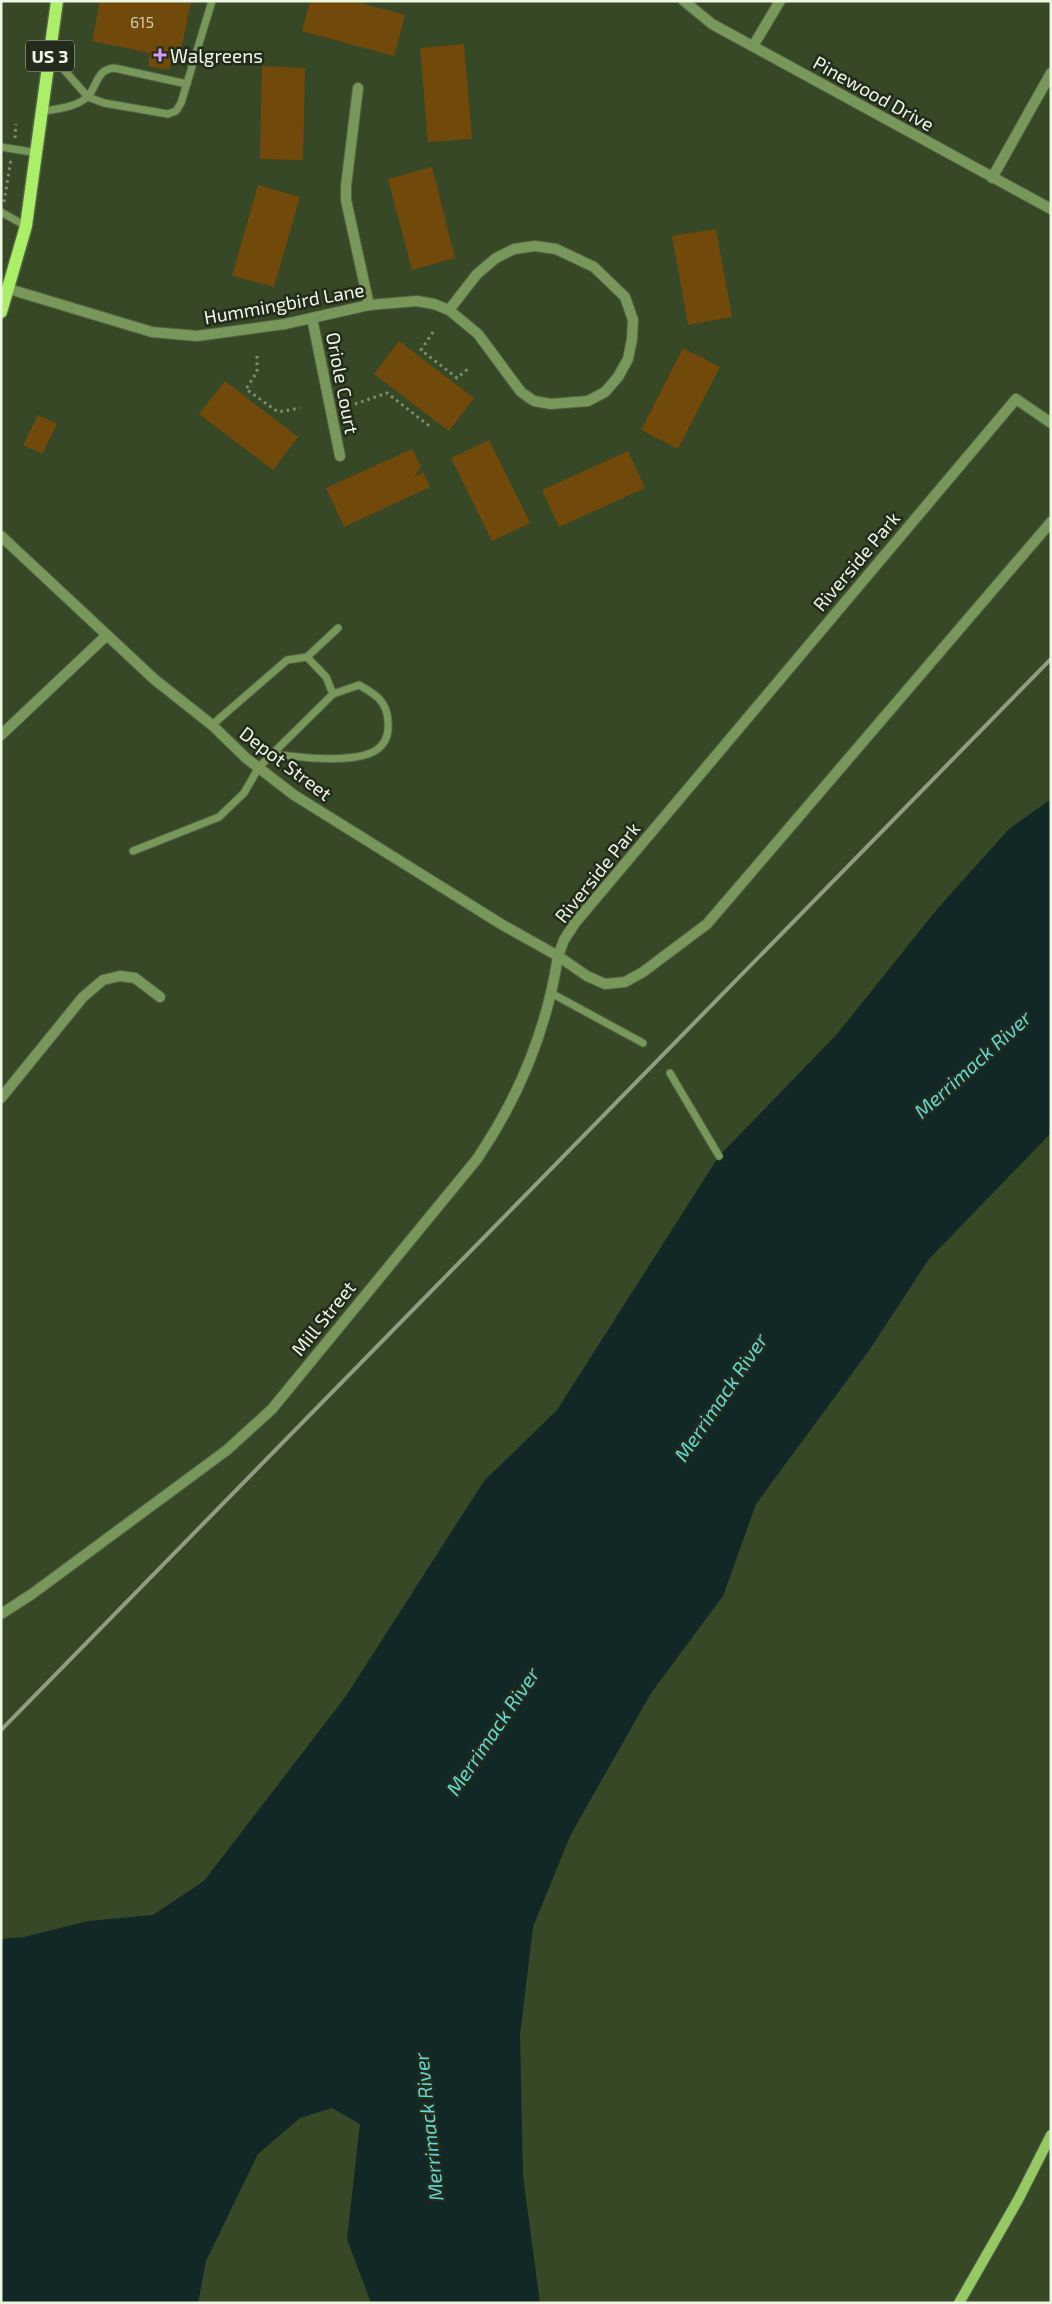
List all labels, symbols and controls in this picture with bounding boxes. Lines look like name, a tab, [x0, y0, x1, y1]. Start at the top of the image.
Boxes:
house number: 615	[130, 12, 154, 31]
road number: US 3	[26, 40, 74, 72]
place label: Walgreens	[170, 44, 263, 67]
marker: Walgreens	[154, 49, 166, 61]
street label: Pinewood Drive	[810, 50, 938, 136]
street label: Hummingbird Lane	[202, 278, 366, 328]
street label: Oriole Court	[322, 330, 364, 436]
street label: Riverside Park	[808, 506, 904, 615]
street label: Depot Street	[236, 721, 336, 805]
street label: Riverside Park	[549, 817, 645, 927]
water label: Merrimack River	[909, 1004, 1036, 1123]
street label: Mill Street	[286, 1276, 360, 1360]
water label: Merrimack River	[668, 1328, 772, 1466]
water label: Merrimack River	[440, 1662, 544, 1800]
water label: Merrimack River	[408, 2051, 448, 2202]

